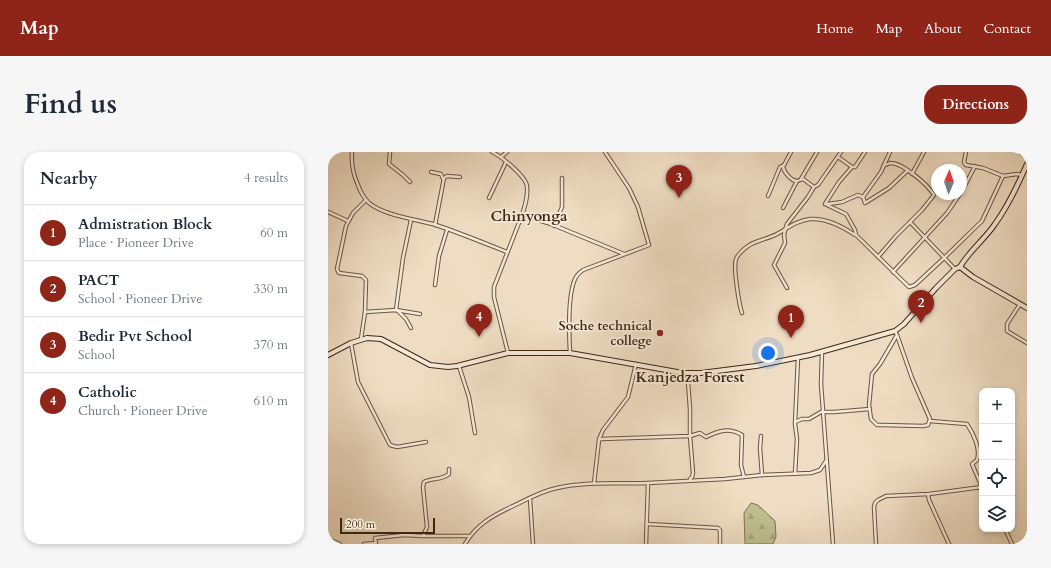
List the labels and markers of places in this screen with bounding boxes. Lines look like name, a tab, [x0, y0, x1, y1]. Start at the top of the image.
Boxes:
pin: 3	[666, 165, 692, 198]
pin: 2	[908, 290, 934, 323]
pin: 4	[466, 304, 492, 337]
pin: 1	[778, 305, 804, 338]
place label: Soche technical college	[559, 317, 652, 350]
marker: Soche technical college	[655, 328, 665, 338]

